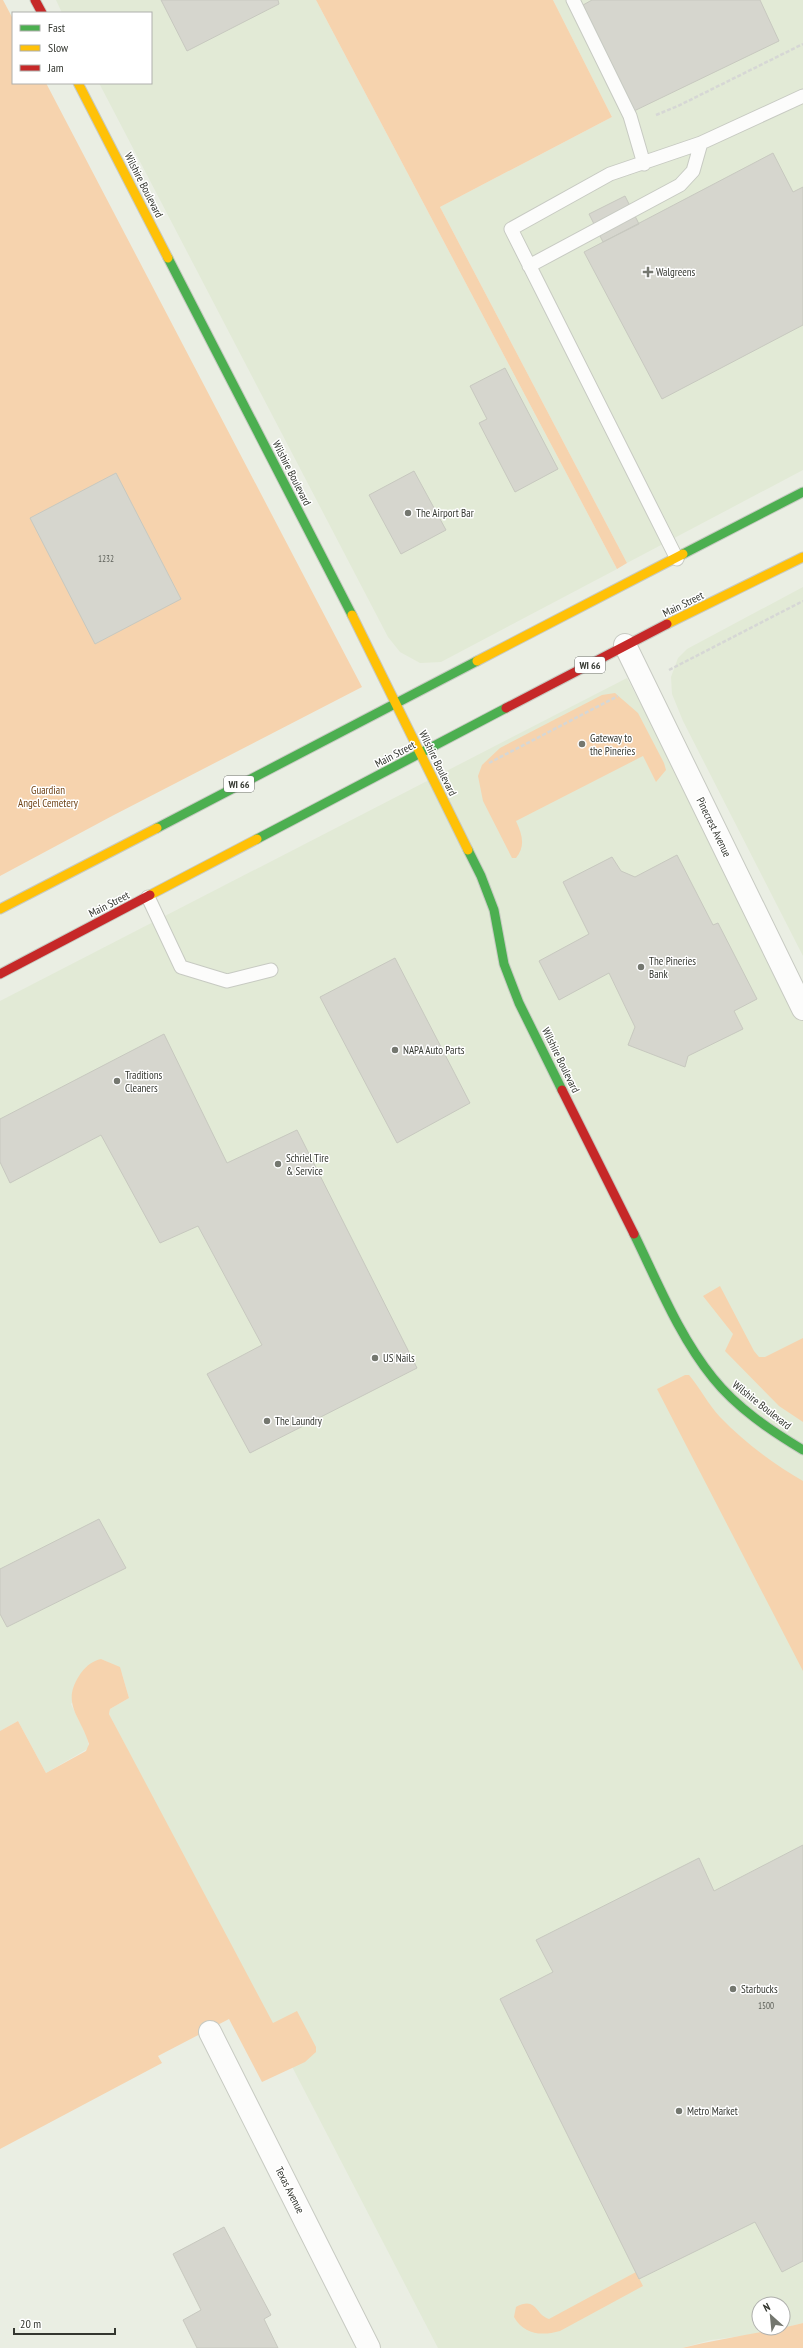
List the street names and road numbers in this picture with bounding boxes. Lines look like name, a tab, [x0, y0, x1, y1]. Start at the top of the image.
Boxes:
street label: Wilshire Boulevard	[122, 150, 167, 220]
street label: Wilshire Boulevard	[270, 438, 315, 508]
street label: Main Street	[660, 588, 706, 620]
road number: WI 66	[575, 657, 605, 673]
street label: Wilshire Boulevard	[416, 728, 460, 798]
street label: Main Street	[372, 738, 418, 770]
road number: WI 66	[224, 776, 254, 792]
street label: Pinecrest Avenue	[694, 795, 735, 860]
street label: Main Street	[86, 888, 132, 920]
street label: Wilshire Boulevard	[539, 1025, 583, 1095]
street label: Wilshire Boulevard	[730, 1378, 795, 1433]
street label: Texas Avenue	[272, 2164, 308, 2216]

